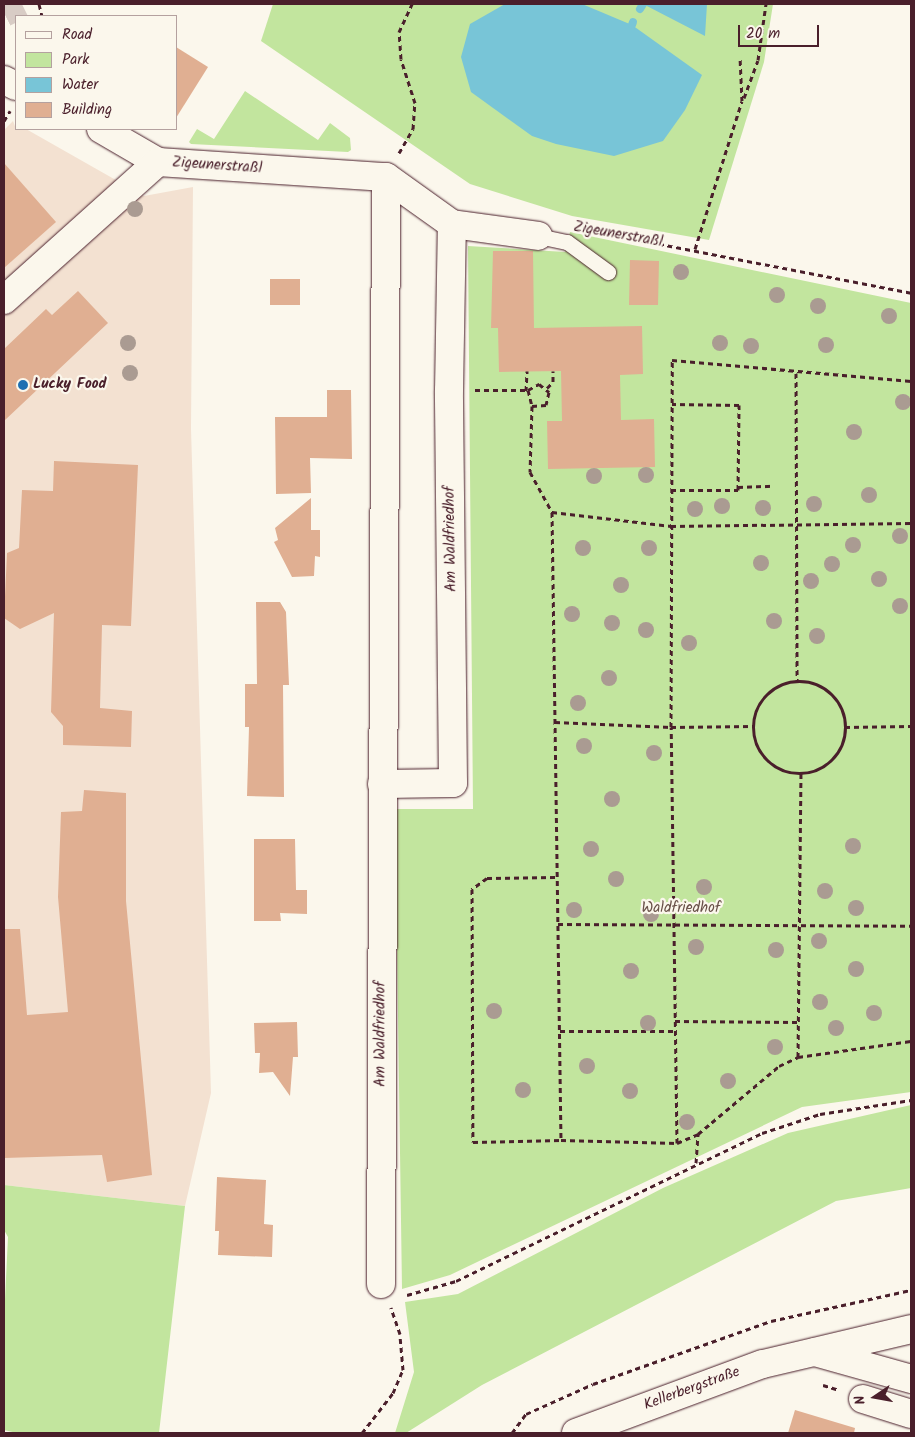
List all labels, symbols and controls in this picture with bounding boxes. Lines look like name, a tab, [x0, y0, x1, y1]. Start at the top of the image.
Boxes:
legend	[15, 15, 178, 130]
scale bar	[740, 15, 821, 47]
text: 20 m	[746, 22, 780, 46]
text: Road	[62, 23, 92, 47]
text: Park	[62, 48, 89, 72]
text: Water	[62, 73, 98, 97]
text: Building	[62, 98, 112, 122]
street label: Zigeunerstraßl	[171, 154, 263, 178]
street label: Zigeunerstraßl	[572, 218, 664, 252]
place label: Lucky Food	[33, 376, 107, 394]
marker: Lucky Food	[17, 379, 29, 391]
street label: Am Waldfriedhof	[441, 486, 461, 592]
park label: Waldfriedhof	[642, 900, 720, 918]
street label: Am Waldfriedhof	[372, 981, 390, 1087]
street label: Kellerbergstraße	[641, 1363, 743, 1415]
north arrow	[850, 1372, 900, 1422]
text: N	[849, 1394, 872, 1407]

